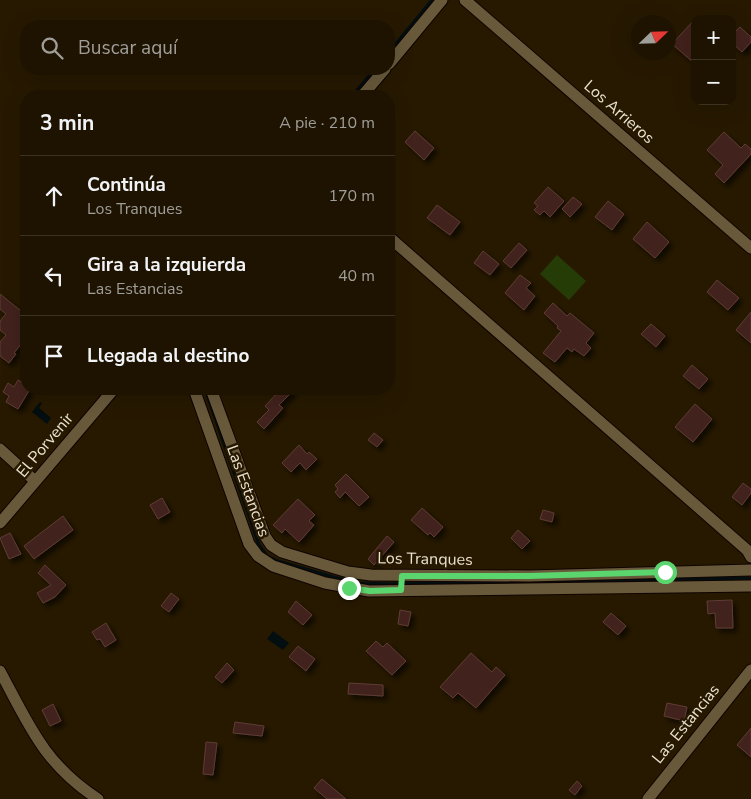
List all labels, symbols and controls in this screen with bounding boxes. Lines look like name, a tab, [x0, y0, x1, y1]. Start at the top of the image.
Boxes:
north arrow	[631, 15, 676, 60]
map controls	[691, 15, 736, 105]
button: +	[691, 15, 736, 60]
search box	[20, 20, 395, 75]
icon: search	[38, 34, 66, 62]
text: Buscar aquí	[78, 35, 177, 61]
button: −	[691, 60, 736, 105]
street label: Los Arrieros	[579, 75, 659, 149]
text: 3 min	[40, 109, 94, 137]
text: A pie · 210 m	[279, 112, 375, 134]
text: Continúa	[87, 172, 166, 198]
icon: ahead	[40, 182, 68, 210]
text: 170 m	[328, 185, 375, 207]
text: Los Tranques	[87, 198, 182, 220]
text: Gira a la izquierda	[87, 252, 246, 278]
icon: left	[40, 262, 68, 290]
text: 40 m	[338, 265, 375, 287]
text: Las Estancias	[87, 278, 183, 300]
icon: arrive	[40, 342, 68, 370]
text: Llegada al destino	[87, 343, 249, 369]
street label: El Porvenir	[11, 408, 79, 482]
street label: Las Estancias	[221, 442, 275, 540]
street label: Los Tranques	[377, 547, 473, 571]
route start	[654, 561, 677, 584]
route end	[338, 577, 361, 600]
street label: Las Estancias	[647, 680, 725, 768]

